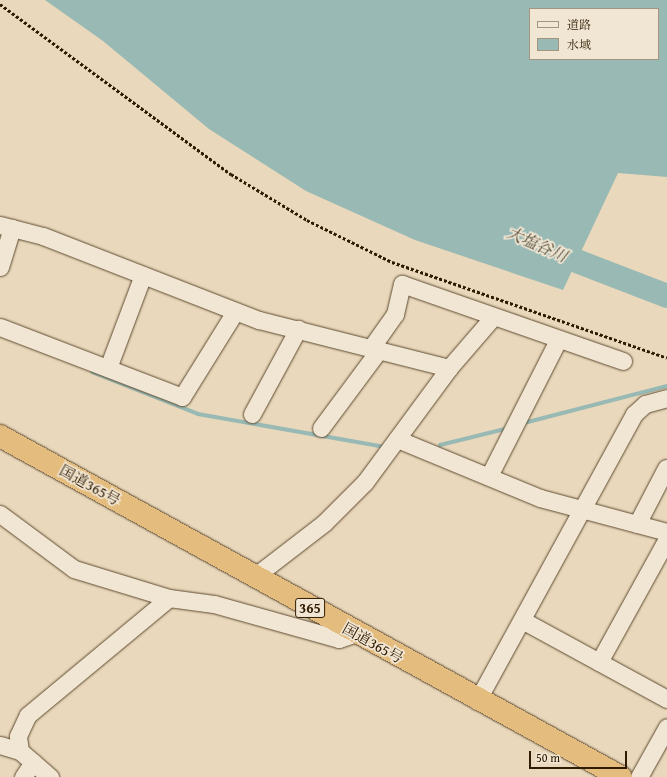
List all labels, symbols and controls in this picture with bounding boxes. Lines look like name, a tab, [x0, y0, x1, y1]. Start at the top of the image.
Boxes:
legend	[529, 8, 659, 60]
text: 道路	[567, 16, 591, 33]
text: 水域	[567, 36, 591, 53]
water label: 大塩谷川	[504, 222, 570, 266]
street label: 国道365号	[56, 461, 124, 509]
road number: 365	[295, 596, 325, 620]
street label: 国道365号	[339, 619, 407, 667]
scale bar	[531, 743, 629, 769]
text: 50 m	[536, 749, 560, 766]

